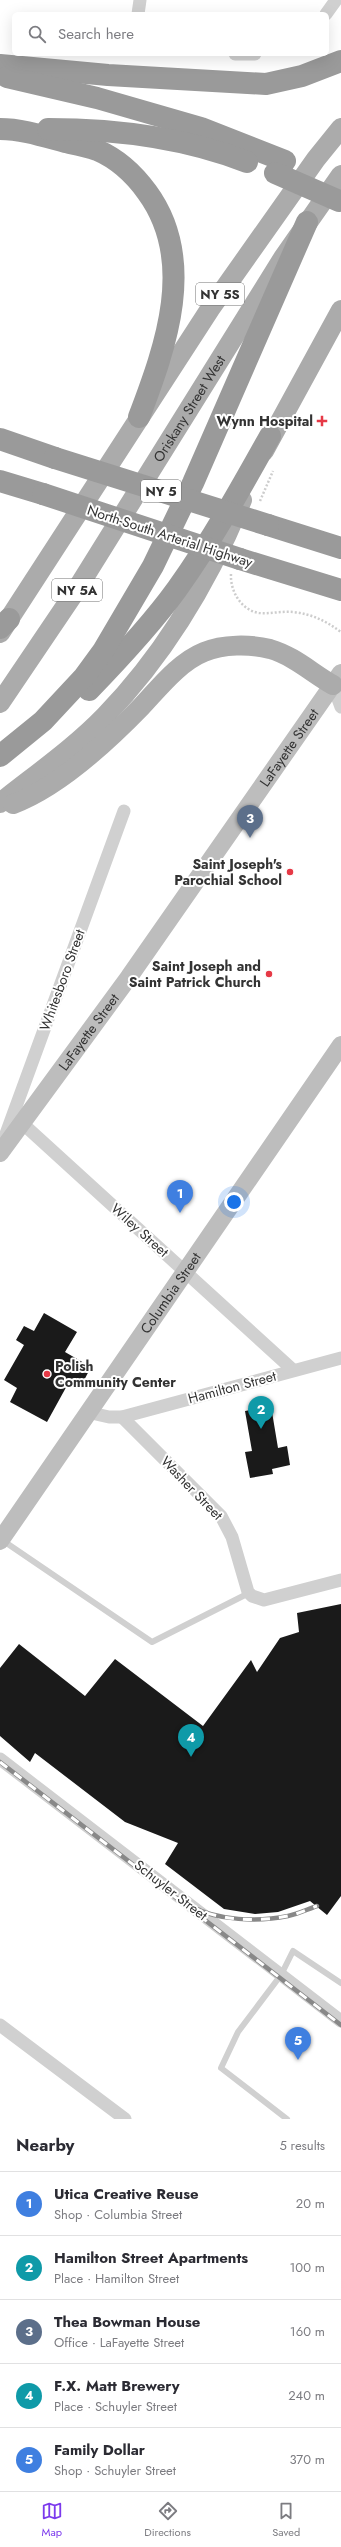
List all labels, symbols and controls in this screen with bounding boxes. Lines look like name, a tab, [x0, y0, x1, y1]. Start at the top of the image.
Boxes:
search box	[12, 12, 329, 56]
icon: search	[26, 23, 48, 45]
text: Search here	[58, 23, 134, 45]
road number: NY 5S	[196, 283, 244, 305]
street label: Oriskany Street West	[148, 351, 230, 466]
place label: Wynn Hospital	[217, 411, 313, 431]
marker: Wynn Hospital	[316, 415, 328, 427]
road number: NY 5	[141, 480, 181, 502]
street label: North-South Arterial Highway	[85, 500, 256, 572]
road number: NY 5A	[52, 579, 102, 601]
street label: LaFayette Street	[255, 704, 324, 791]
pin: 3	[237, 805, 263, 838]
place label: Saint Joseph's Parochial School	[174, 854, 283, 890]
marker: Saint Joseph's Parochial School	[285, 867, 295, 877]
street label: Whitesboro Street	[34, 926, 90, 1033]
place label: Saint Joseph and Saint Patrick Church	[129, 956, 261, 992]
marker: Saint Joseph and Saint Patrick Church	[264, 969, 274, 979]
street label: LaFayette Street	[54, 989, 124, 1075]
pin: 1	[167, 1180, 193, 1213]
your location	[224, 1192, 244, 1212]
street label: Wiley Street	[107, 1199, 174, 1262]
street label: Columbia Street	[135, 1248, 206, 1338]
place label: Polish Community Center	[55, 1356, 176, 1392]
street label: Hamilton Street	[186, 1365, 279, 1408]
marker: Polish Community Center	[42, 1369, 52, 1379]
pin: 2	[248, 1396, 274, 1429]
street label: Washer Street	[156, 1452, 228, 1525]
pin: 4	[178, 1724, 204, 1757]
street label: Schuyler Street	[130, 1855, 212, 1925]
pin: 5	[285, 2027, 311, 2060]
text: Nearby	[16, 2133, 74, 2157]
text: 5 results	[279, 2136, 325, 2155]
text: Utica Creative Reuse	[54, 2183, 199, 2205]
text: 1	[26, 2194, 32, 2213]
text: 20 m	[296, 2194, 325, 2213]
text: Shop · Columbia Street	[54, 2205, 182, 2224]
text: Hamilton Street Apartments	[54, 2247, 248, 2269]
text: 2	[25, 2258, 33, 2277]
text: 100 m	[290, 2258, 325, 2277]
text: Place · Hamilton Street	[54, 2269, 179, 2288]
text: Thea Bowman House	[54, 2311, 200, 2333]
text: 3	[25, 2322, 33, 2341]
text: 160 m	[290, 2322, 325, 2341]
text: Office · LaFayette Street	[54, 2333, 184, 2352]
text: F.X. Matt Brewery	[54, 2375, 180, 2397]
text: 4	[24, 2386, 34, 2405]
text: 240 m	[288, 2386, 325, 2405]
text: Place · Schuyler Street	[54, 2397, 177, 2416]
text: Family Dollar	[54, 2439, 145, 2461]
text: 5	[25, 2450, 33, 2469]
text: 370 m	[289, 2450, 325, 2469]
text: Shop · Schuyler Street	[54, 2461, 176, 2480]
tab: Map	[41, 2500, 63, 2540]
tab: Directions	[144, 2500, 191, 2540]
tab: Saved	[272, 2500, 300, 2540]

